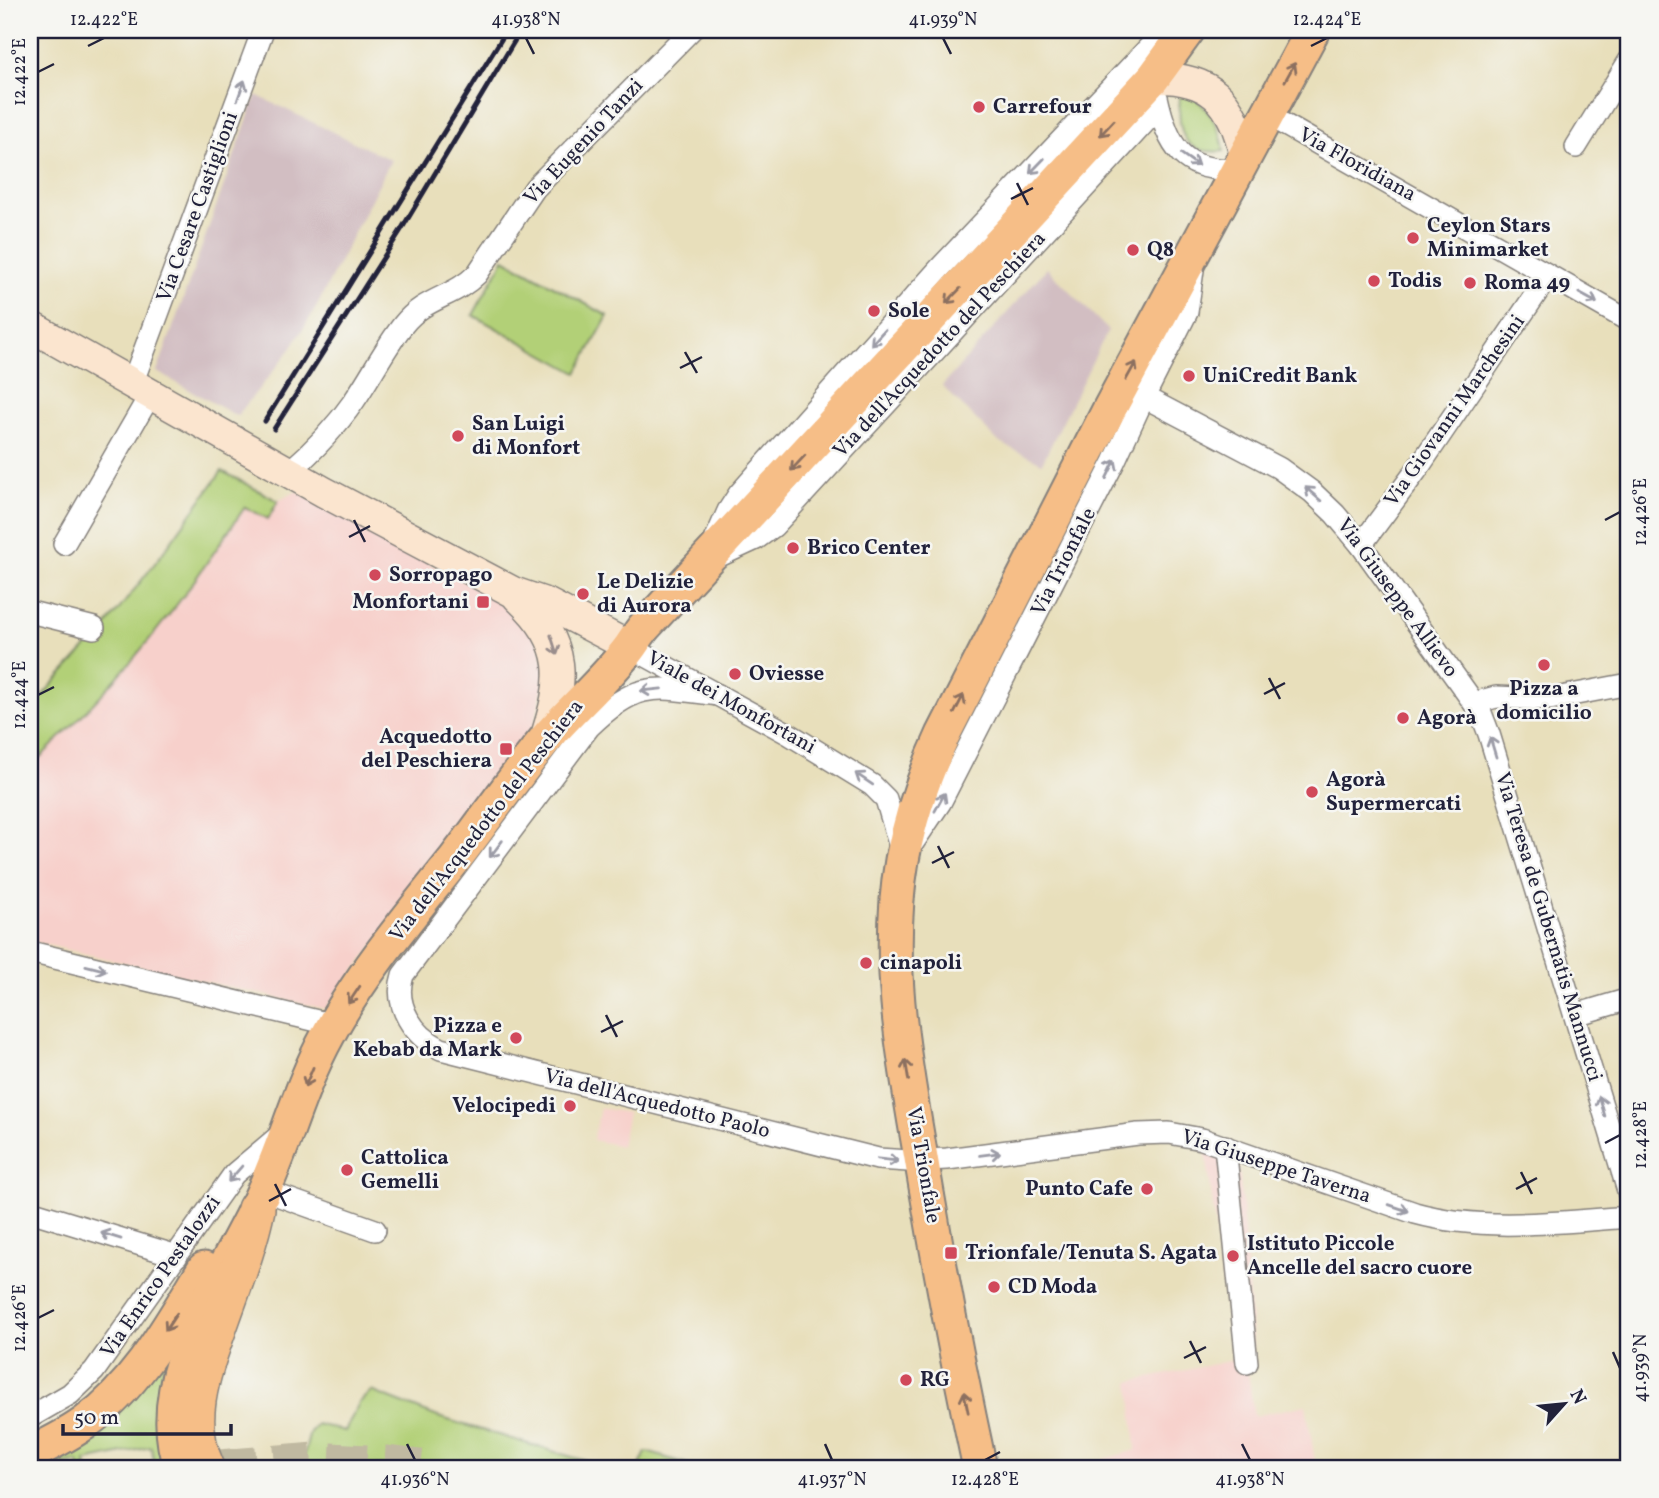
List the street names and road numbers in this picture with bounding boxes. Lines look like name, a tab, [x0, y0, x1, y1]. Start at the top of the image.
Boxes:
street label: Via Eugenio Tanzi	[517, 72, 651, 212]
street label: Via Cesare Castiglioni	[150, 108, 246, 306]
street label: Via Floridiana	[1293, 121, 1421, 209]
street label: Via dell'Acquedotto del Peschiera	[827, 225, 1053, 465]
street label: Via Giovanni Marchesini	[1378, 309, 1532, 513]
street label: Via Trionfale	[1024, 503, 1104, 621]
street label: Via Giuseppe Allievo	[1329, 512, 1465, 684]
street label: Viale dei Monfortani	[641, 644, 821, 762]
street label: Via dell'Acquedotto del Peschiera	[383, 694, 591, 948]
street label: Via Teresa de Gubernatis Mannucci	[1487, 769, 1609, 1085]
street label: Via dell'Acquedotto Paolo	[541, 1062, 773, 1146]
street label: Via Trionfale	[898, 1104, 948, 1226]
street label: Via Giuseppe Taverna	[1177, 1123, 1375, 1211]
street label: Via Enrico Pestalozzi	[94, 1190, 228, 1364]

